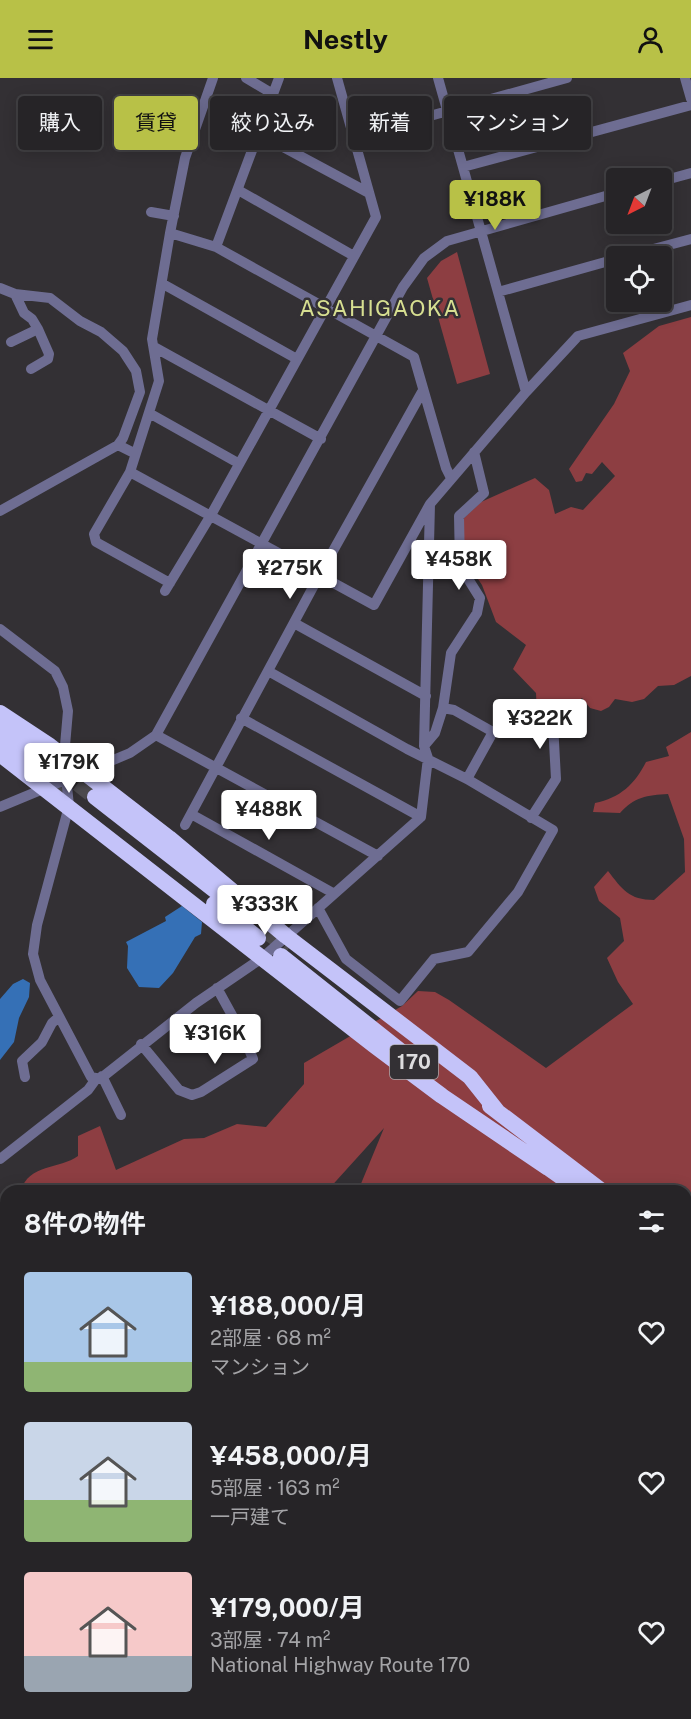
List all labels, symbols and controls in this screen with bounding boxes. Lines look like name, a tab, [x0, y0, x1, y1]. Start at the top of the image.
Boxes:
icon: menu	[24, 23, 57, 56]
text: Nestly	[303, 23, 388, 55]
icon: person	[634, 23, 667, 56]
chip: 購入	[18, 96, 102, 150]
chip: 賃貸	[114, 96, 198, 150]
chip: 絞り込み	[210, 96, 336, 150]
chip: 新着	[348, 96, 432, 150]
chip: マンション	[444, 96, 591, 150]
north arrow	[606, 168, 672, 234]
map controls	[606, 168, 672, 312]
pin: ¥188K	[453, 180, 537, 231]
text: ¥188K	[464, 187, 526, 211]
button: locate	[606, 246, 672, 312]
district label: ASAHIGAOKA	[299, 295, 461, 321]
pin: ¥458K	[417, 540, 501, 591]
text: ¥458K	[425, 547, 493, 571]
pin: ¥275K	[248, 549, 332, 600]
text: ¥275K	[257, 556, 323, 580]
pin: ¥322K	[498, 699, 582, 750]
text: ¥322K	[507, 706, 573, 730]
pin: ¥179K	[27, 743, 111, 794]
text: ¥179K	[38, 750, 100, 774]
pin: ¥488K	[227, 790, 311, 841]
text: ¥488K	[235, 797, 303, 821]
pin: ¥333K	[223, 885, 307, 936]
text: ¥333K	[231, 892, 299, 916]
pin: ¥316K	[173, 1014, 257, 1065]
text: ¥316K	[184, 1021, 246, 1045]
road number: 170	[390, 1045, 438, 1079]
icon: filters	[635, 1205, 668, 1238]
text: 8件の物件	[24, 1208, 145, 1239]
text: ¥188,000/月	[210, 1290, 366, 1321]
icon: home	[72, 1296, 144, 1368]
icon: heart	[635, 1316, 668, 1349]
text: 2部屋 · 68 m²	[210, 1326, 331, 1350]
text: マンション	[210, 1355, 310, 1379]
text: ¥458,000/月	[210, 1440, 372, 1471]
icon: home	[72, 1446, 144, 1518]
icon: heart	[635, 1466, 668, 1499]
text: 5部屋 · 163 m²	[210, 1476, 340, 1500]
text: 一戸建て	[210, 1505, 290, 1529]
text: ¥179,000/月	[210, 1592, 365, 1623]
icon: home	[72, 1596, 144, 1668]
icon: heart	[635, 1616, 668, 1649]
text: 3部屋 · 74 m²	[210, 1628, 330, 1652]
text: National Highway Route 170	[210, 1653, 470, 1677]

